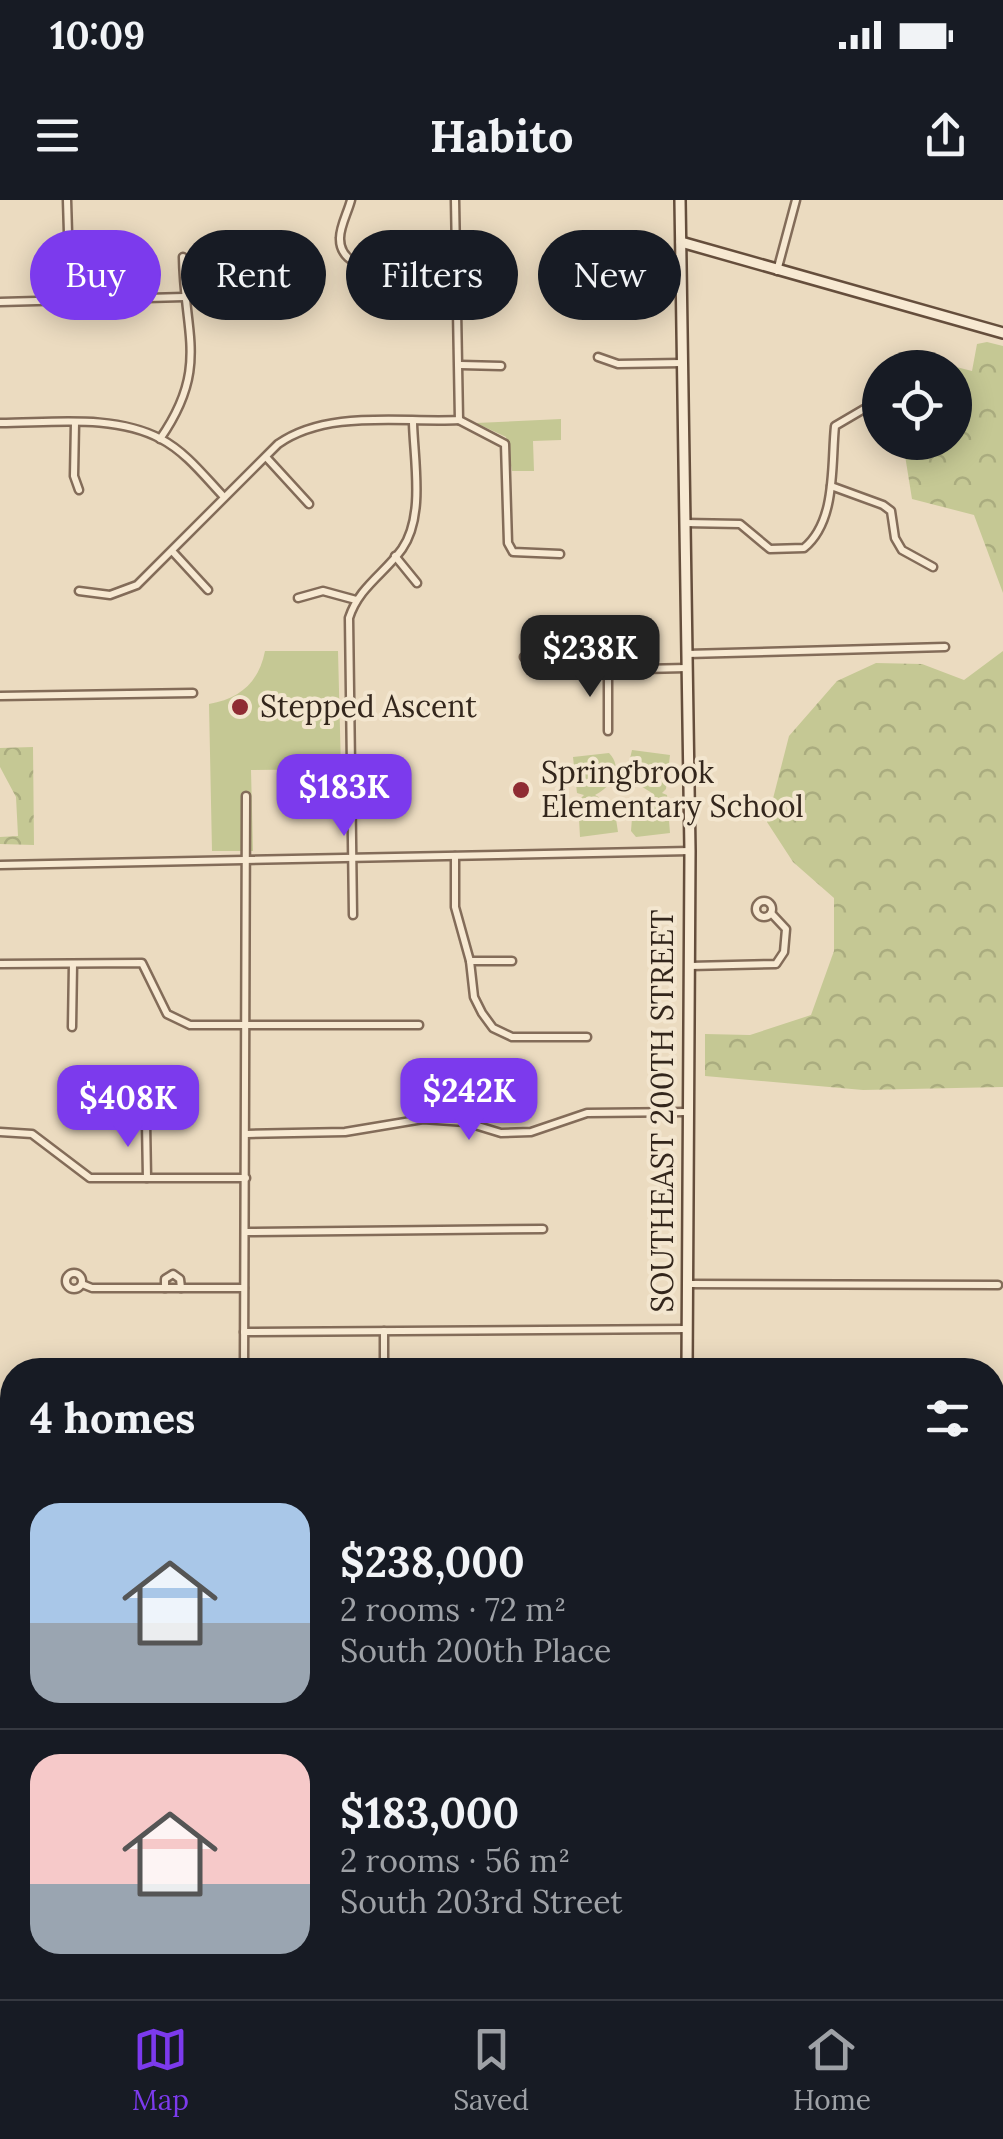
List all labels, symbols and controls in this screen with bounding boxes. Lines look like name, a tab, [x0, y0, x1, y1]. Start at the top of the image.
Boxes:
text: 10:09	[50, 11, 145, 59]
text: Habito	[430, 107, 573, 164]
icon: menu	[30, 108, 85, 163]
icon: share	[918, 108, 973, 163]
chip: Buy	[30, 230, 161, 320]
chip: Rent	[181, 230, 326, 320]
chip: Filters	[346, 230, 518, 320]
chip: New	[538, 230, 681, 320]
map controls	[862, 350, 972, 460]
button: locate	[862, 350, 972, 460]
pin: $238K	[520, 615, 660, 700]
text: $238K	[543, 627, 637, 668]
place label: Stepped Ascent	[260, 687, 477, 725]
marker: Stepped Ascent	[229, 696, 251, 718]
place label: Springbrook Elementary School	[541, 753, 804, 826]
pin: $183K	[274, 754, 414, 839]
text: $183K	[299, 766, 389, 807]
marker: Springbrook Elementary School	[510, 779, 532, 801]
street label: SOUTHEAST 200TH STREET	[643, 910, 681, 1312]
pin: $242K	[399, 1058, 539, 1143]
pin: $408K	[58, 1065, 198, 1150]
text: $242K	[422, 1070, 516, 1111]
text: $408K	[79, 1077, 177, 1118]
text: 4 homes	[30, 1391, 195, 1445]
icon: filters	[920, 1391, 975, 1446]
text: $238,000	[340, 1535, 525, 1589]
icon: home	[110, 1543, 230, 1663]
text: 2 rooms · 72 m²	[340, 1589, 566, 1630]
text: South 200th Place	[340, 1630, 611, 1671]
text: $183,000	[340, 1786, 519, 1840]
icon: home	[110, 1794, 230, 1914]
text: 2 rooms · 56 m²	[340, 1840, 570, 1881]
text: South 203rd Street	[340, 1881, 623, 1922]
tab: Map	[132, 2022, 189, 2118]
tab: Saved	[453, 2022, 529, 2118]
tab: Home	[793, 2022, 871, 2118]

